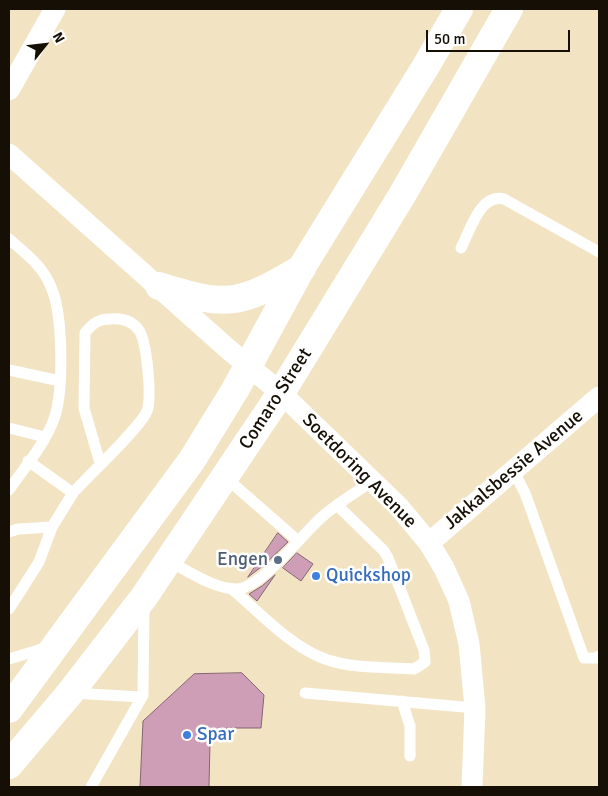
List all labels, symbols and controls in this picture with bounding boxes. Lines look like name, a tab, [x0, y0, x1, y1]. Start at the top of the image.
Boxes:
north arrow	[20, 20, 70, 70]
scale bar	[428, 20, 572, 52]
text: N	[49, 29, 68, 46]
text: 50 m	[434, 30, 465, 48]
street label: Comaro Street	[235, 344, 317, 454]
street label: Jakkalsbessie Avenue	[440, 405, 588, 535]
street label: Soetdoring Avenue	[297, 409, 421, 533]
place label: Engen	[217, 549, 268, 571]
marker: Engen	[272, 554, 284, 566]
place label: Quickshop	[326, 565, 411, 587]
marker: Quickshop	[310, 570, 322, 582]
place label: Spar	[197, 724, 234, 746]
marker: Spar	[181, 729, 193, 741]

